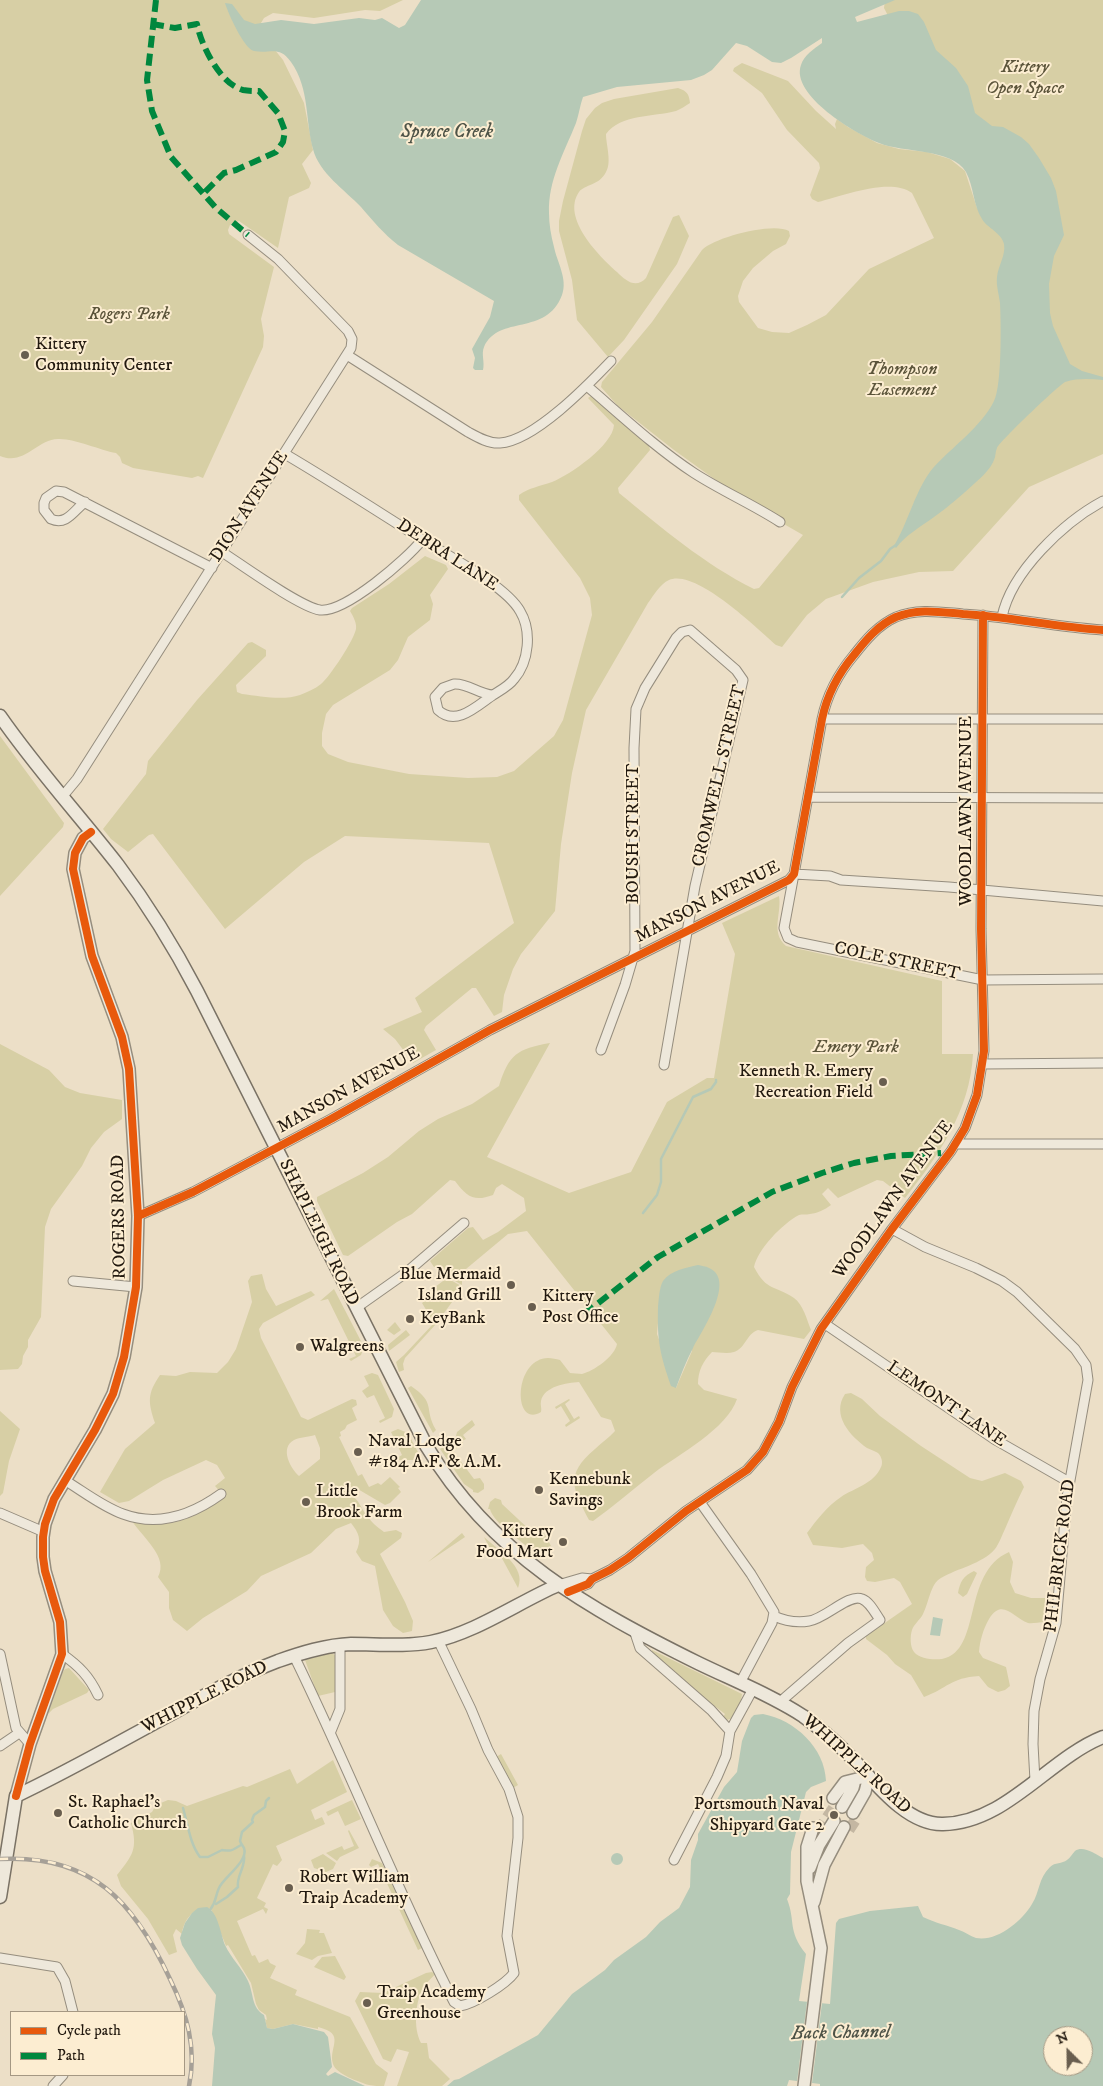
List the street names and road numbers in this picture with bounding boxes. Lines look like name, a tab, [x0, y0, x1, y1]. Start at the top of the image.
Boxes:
street label: DION AVENUE	[206, 447, 294, 567]
street label: DEBRA LANE	[392, 515, 502, 597]
street label: CROMWELL STREET	[689, 683, 751, 869]
street label: WOODLAWN AVENUE	[956, 716, 978, 906]
street label: BOUSH STREET	[623, 764, 645, 904]
street label: MANSON AVENUE	[632, 857, 784, 949]
street label: COLE STREET	[832, 938, 962, 986]
street label: MANSON AVENUE	[274, 1043, 424, 1139]
street label: WOODLAWN AVENUE	[829, 1117, 959, 1283]
street label: ROGERS ROAD	[108, 1155, 132, 1279]
street label: SHAPLEIGH ROAD	[273, 1156, 363, 1310]
street label: LEMONT LANE	[882, 1357, 1010, 1453]
street label: PHILBRICK ROAD	[1041, 1478, 1081, 1634]
street label: WHIPPLE ROAD	[138, 1657, 272, 1739]
street label: WHIPPLE ROAD	[797, 1711, 915, 1819]

